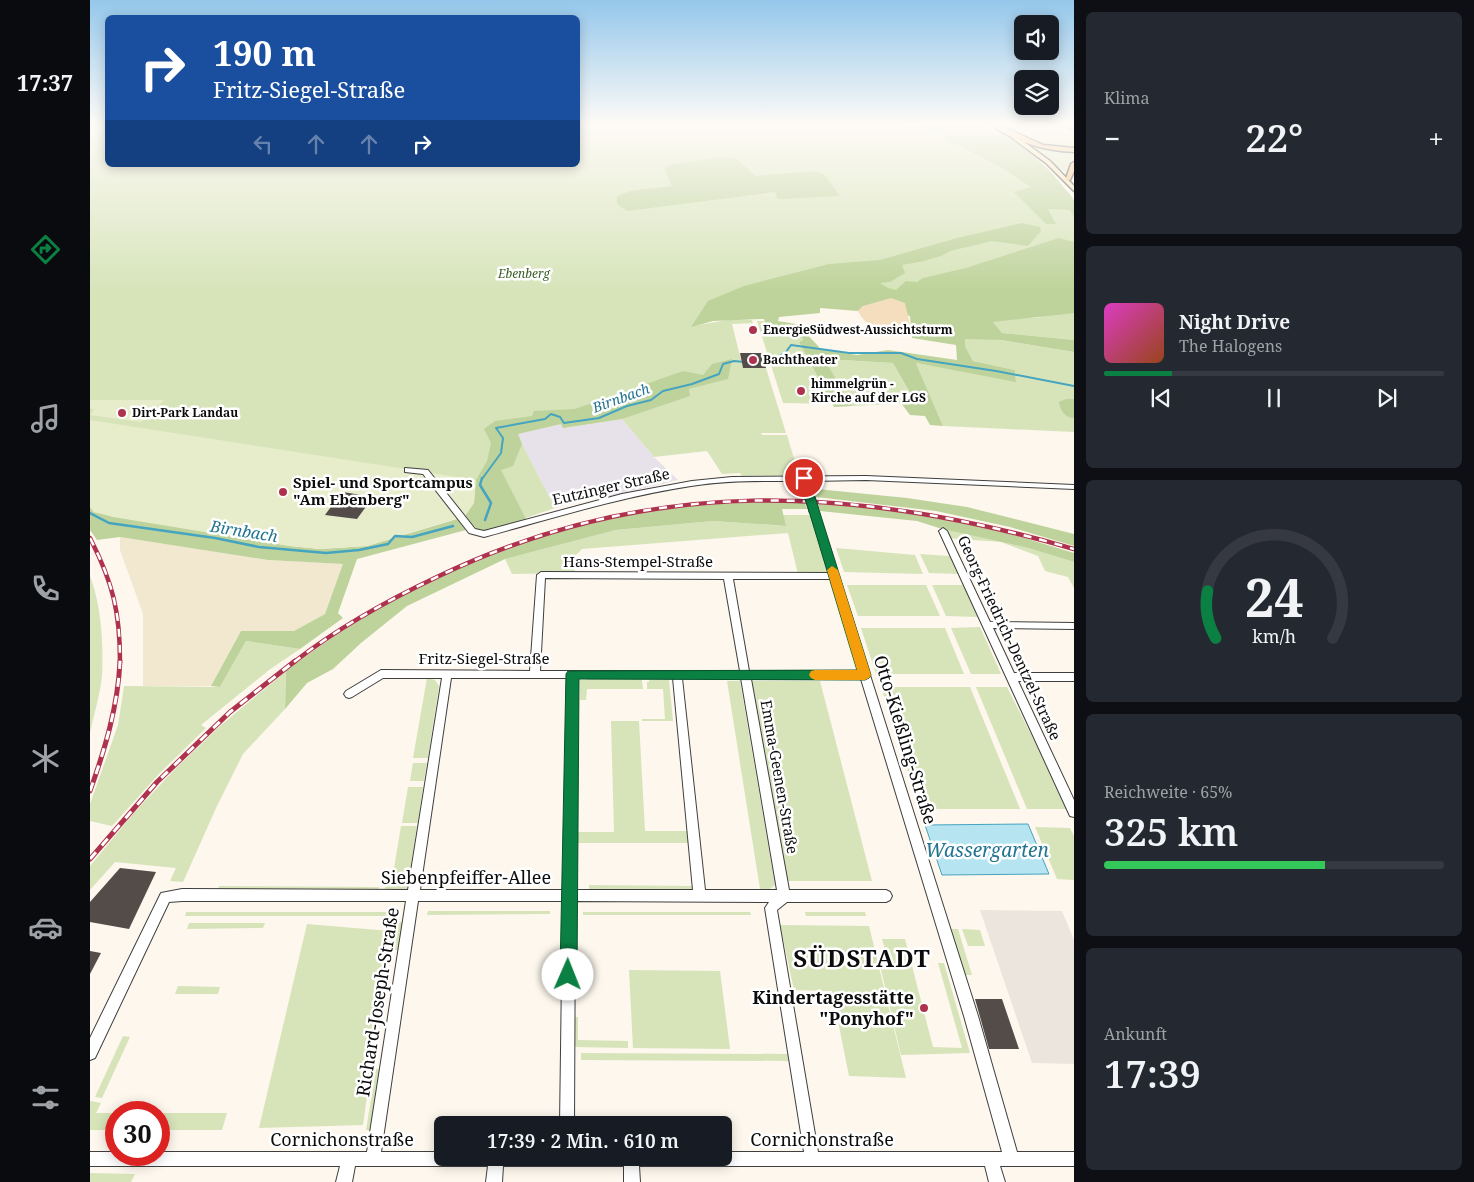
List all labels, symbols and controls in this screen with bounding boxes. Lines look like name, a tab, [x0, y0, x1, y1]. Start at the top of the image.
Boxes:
map controls	[1014, 15, 1059, 115]
button: sound	[1014, 15, 1059, 60]
text: 190 m	[213, 29, 316, 76]
icon: right	[130, 35, 195, 100]
text: 17:37	[17, 67, 73, 97]
button: layers	[1014, 70, 1059, 115]
text: Fritz-Siegel-Straße	[213, 74, 405, 104]
text: Klima	[1104, 87, 1149, 109]
text: 22°	[1245, 111, 1303, 163]
text: −	[1104, 119, 1120, 157]
text: +	[1428, 119, 1444, 157]
icon: left	[249, 130, 277, 158]
icon: ahead	[302, 130, 330, 158]
icon: ahead	[355, 130, 383, 158]
icon: right	[408, 130, 436, 158]
icon: directions	[28, 232, 63, 267]
park label: Ebenberg	[497, 265, 551, 282]
text: Night Drive	[1179, 309, 1290, 335]
place label: EnergieSüdwest-Aussichtsturm	[763, 321, 953, 338]
marker: EnergieSüdwest-Aussichtsturm	[747, 324, 759, 336]
text: The Halogens	[1179, 335, 1282, 357]
place label: Bachtheater	[763, 351, 838, 368]
marker: Bachtheater	[747, 354, 759, 366]
place label: himmelgrün - Kirche auf der LGS	[811, 375, 926, 406]
water label: Birnbach	[589, 378, 653, 417]
icon: previous	[1147, 384, 1175, 412]
icon: pause	[1260, 384, 1288, 412]
icon: next	[1373, 384, 1401, 412]
marker: himmelgrün - Kirche auf der LGS	[795, 385, 807, 397]
icon: music	[28, 401, 63, 436]
place label: Dirt-Park Landau	[132, 404, 238, 421]
marker: Dirt-Park Landau	[116, 407, 128, 419]
pin	[783, 457, 825, 499]
street label: Eutzinger Straße	[550, 463, 671, 509]
icon: arrive	[790, 464, 818, 492]
place label: Spiel- und Sportcampus "Am Ebenberg"	[293, 472, 473, 509]
marker: Spiel- und Sportcampus "Am Ebenberg"	[277, 486, 289, 498]
water label: Birnbach	[208, 515, 280, 547]
street label: Georg-Friedrich-Dentzel-Straße	[954, 532, 1066, 743]
street label: Hans-Stempel-Straße	[563, 551, 713, 571]
text: 24	[1245, 561, 1303, 632]
icon: phone	[28, 571, 63, 606]
text: km/h	[1252, 624, 1296, 648]
street label: Fritz-Siegel-Straße	[418, 648, 550, 668]
street label: Otto-Kießling-Straße	[869, 652, 943, 827]
street label: Emma-Geenen-Straße	[757, 698, 803, 855]
icon: climate	[28, 741, 63, 776]
text: Reichweite · 65%	[1104, 781, 1232, 803]
text: 325 km	[1104, 805, 1238, 857]
water label: Wassergarten	[925, 837, 1049, 863]
street label: Siebenpfeiffer-Allee	[381, 865, 551, 889]
street label: Richard-Joseph-Straße	[350, 905, 404, 1098]
icon: car	[28, 910, 63, 945]
district label: SÜDSTADT	[793, 941, 931, 974]
position arrow	[541, 948, 593, 1000]
place label: Kindertagesstätte "Ponyhof"	[752, 985, 914, 1030]
marker: Kindertagesstätte "Ponyhof"	[918, 1002, 930, 1014]
text: Ankunft	[1104, 1023, 1167, 1045]
text: 17:39	[1104, 1047, 1201, 1099]
icon: filters	[28, 1080, 63, 1115]
speed limit sign: 30	[105, 1101, 170, 1166]
street label: Cornichonstraße	[270, 1127, 414, 1151]
street label: Cornichonstraße	[750, 1127, 894, 1151]
text: 17:39 · 2 Min. · 610 m	[487, 1128, 679, 1154]

